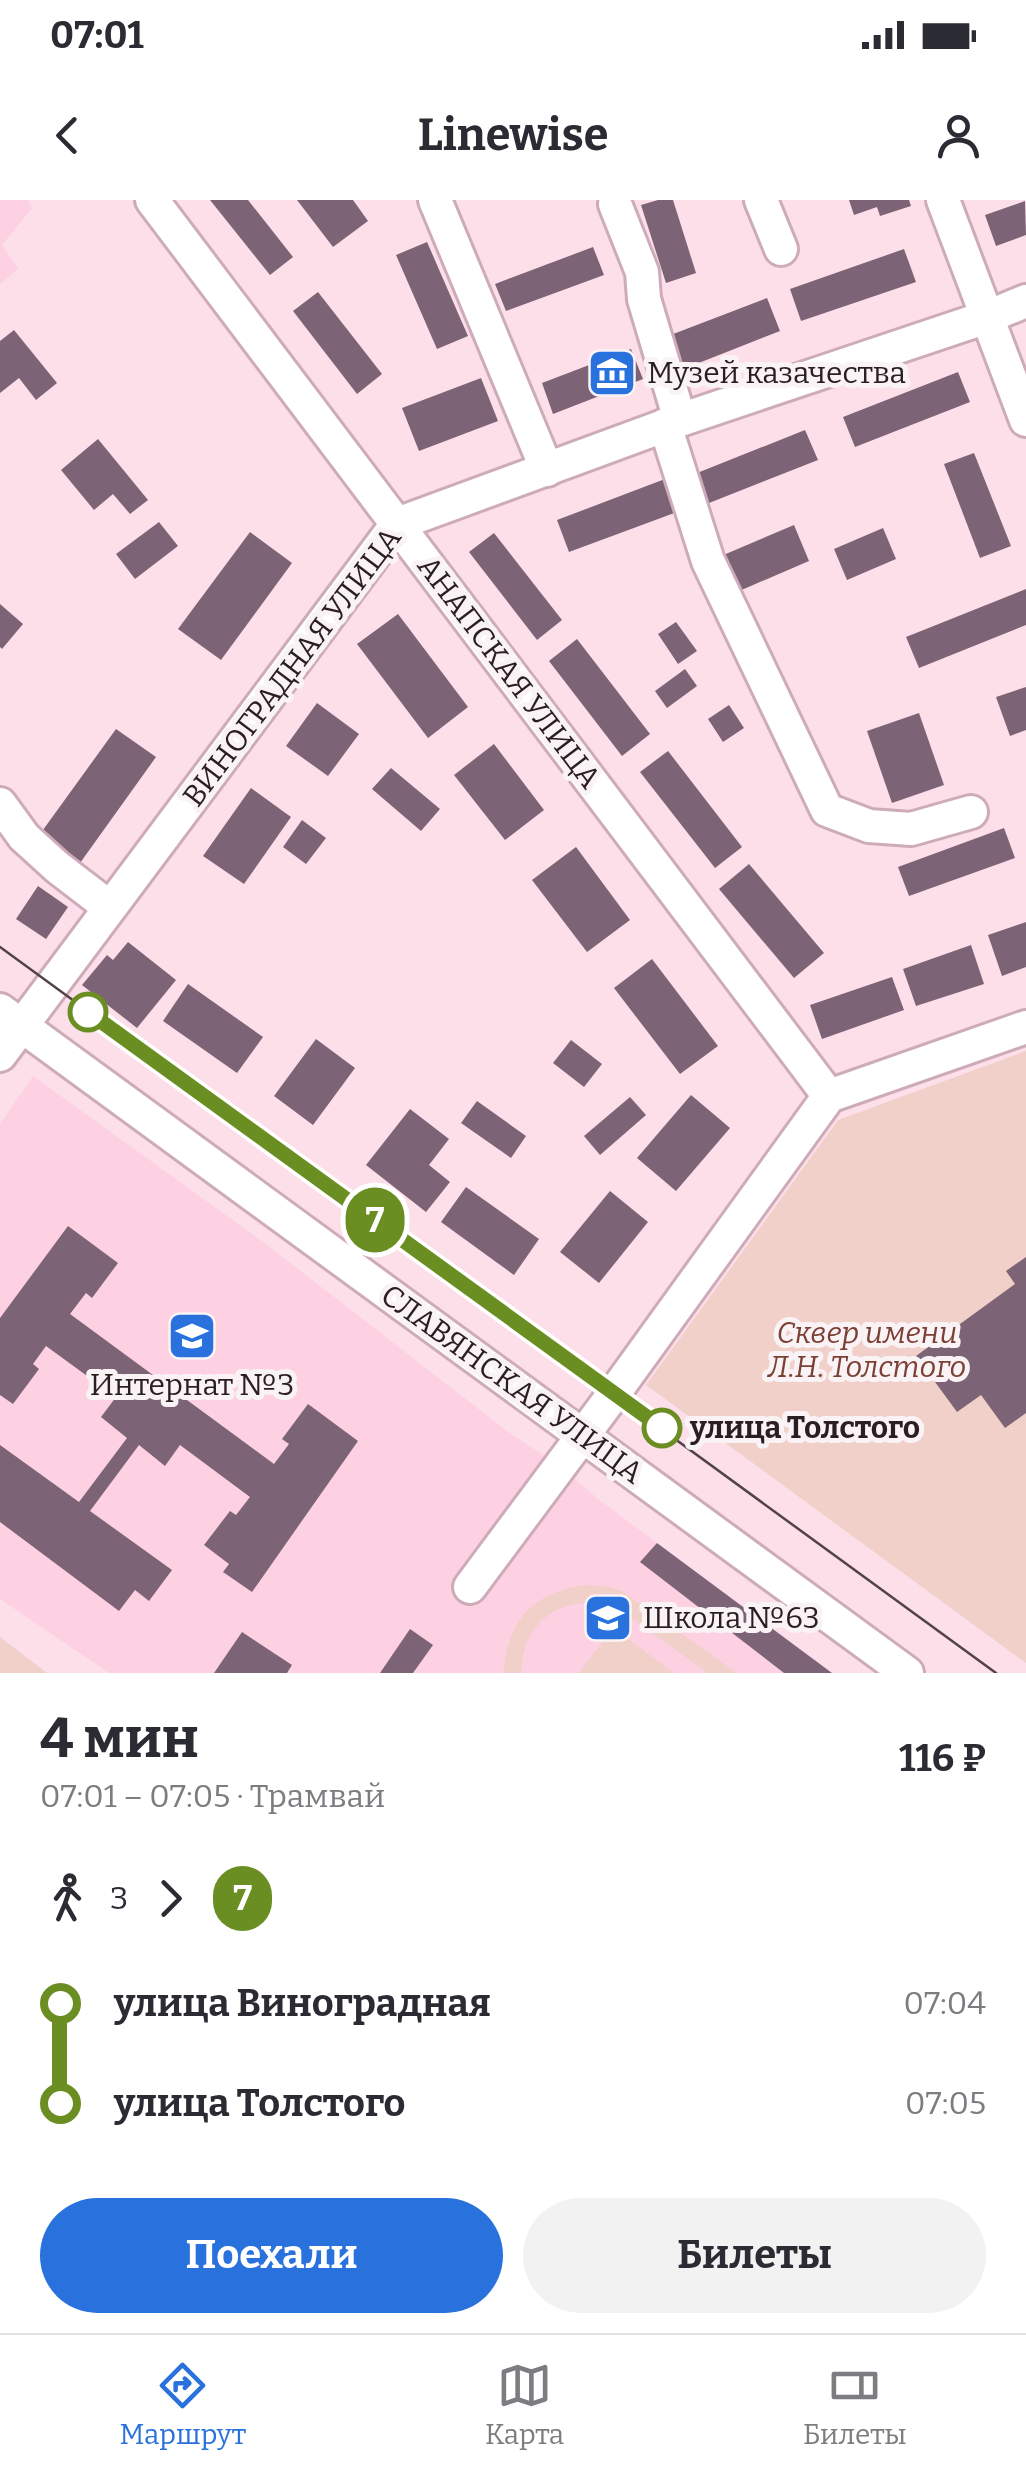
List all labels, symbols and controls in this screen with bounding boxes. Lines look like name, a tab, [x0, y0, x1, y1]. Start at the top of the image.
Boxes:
text: 07:01	[50, 12, 144, 58]
icon: back	[40, 108, 95, 163]
text: Linewise	[418, 108, 608, 162]
icon: person	[931, 108, 986, 163]
museum icon: Музей казачества	[586, 347, 638, 399]
place label: Музей казачества	[647, 355, 906, 391]
street label: ВИНОГРАДНАЯ УЛИЦА	[175, 520, 409, 814]
street label: АНАПСКАЯ УЛИЦА	[410, 549, 608, 796]
unlabelled marker	[69, 993, 107, 1031]
line badge: 7	[342, 1188, 408, 1252]
text: 7	[366, 1199, 384, 1241]
street label: СЛАВЯНСКАЯ УЛИЦА	[374, 1277, 651, 1492]
school or university icon: Интернат №3	[166, 1310, 218, 1362]
park label: Сквер имени Л.Н. Толстого	[767, 1315, 966, 1385]
place label: Интернат №3	[90, 1367, 294, 1403]
marker: улица Толстого	[643, 1409, 681, 1447]
place label: улица Толстого	[689, 1410, 920, 1446]
school or university icon: Школа №63	[582, 1592, 634, 1644]
place label: Школа №63	[643, 1600, 820, 1636]
text: 4 мин	[40, 1706, 199, 1772]
text: 116 ₽	[899, 1735, 986, 1781]
text: 07:01 – 07:05 · Трамвай	[40, 1777, 385, 1815]
icon: walk	[40, 1871, 95, 1926]
icon: forward	[143, 1871, 198, 1926]
text: 7	[233, 1877, 252, 1919]
text: 3	[110, 1879, 128, 1917]
text: улица Виноградная	[114, 1980, 491, 2026]
text: 07:04	[903, 1984, 986, 2022]
text: улица Толстого	[114, 2080, 406, 2126]
text: 07:05	[905, 2084, 986, 2122]
button: Поехали	[40, 2198, 503, 2313]
button: Билеты	[523, 2198, 986, 2313]
tab: Маршрут	[119, 2358, 246, 2451]
tab: Карта	[485, 2358, 564, 2451]
tab: Билеты	[803, 2358, 907, 2451]

